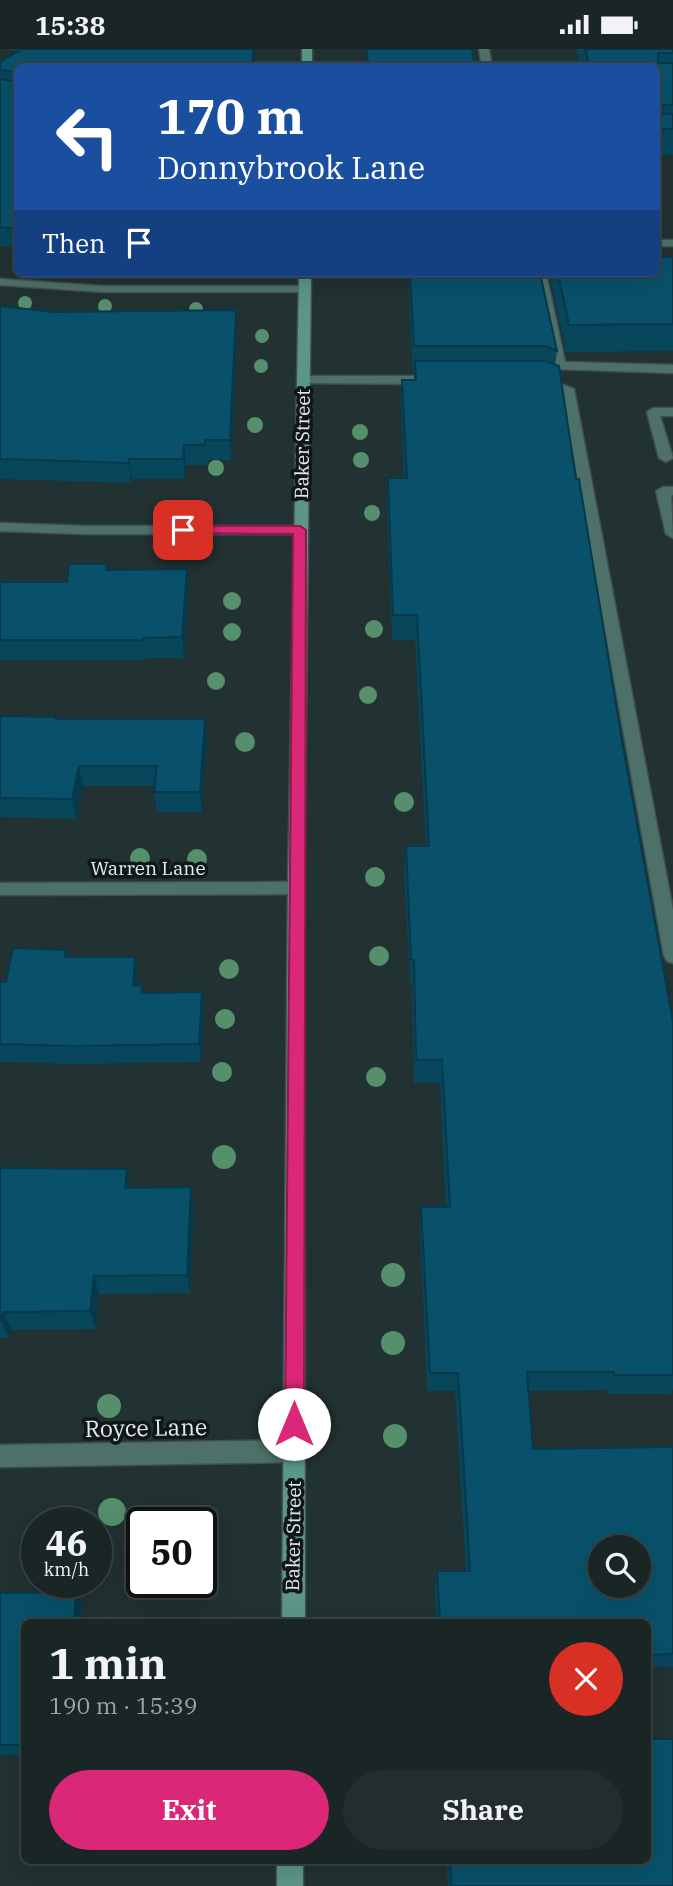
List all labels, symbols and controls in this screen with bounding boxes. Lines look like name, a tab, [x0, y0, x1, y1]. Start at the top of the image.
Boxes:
text: 15:38	[35, 8, 105, 42]
text: 170 m	[157, 84, 304, 147]
icon: left	[42, 91, 133, 182]
text: Donnybrook Lane	[157, 146, 425, 188]
icon: arrive	[120, 224, 158, 262]
text: Then	[42, 226, 106, 260]
street label: Baker Street	[289, 388, 315, 499]
pin	[153, 500, 213, 560]
icon: arrive	[164, 511, 202, 549]
street label: Warren Lane	[90, 856, 206, 880]
position arrow	[257, 1387, 331, 1461]
street label: Royce Lane	[84, 1411, 208, 1443]
street label: Baker Street	[280, 1480, 306, 1591]
speed limit sign: 50	[126, 1507, 217, 1598]
text: 46	[45, 1520, 88, 1566]
map controls	[588, 1535, 651, 1598]
button: search	[588, 1535, 651, 1598]
text: km/h	[44, 1558, 89, 1581]
text: 1 min	[49, 1636, 167, 1691]
button: close	[549, 1642, 623, 1716]
text: 190 m · 15:39	[49, 1690, 198, 1720]
button: Exit	[49, 1770, 329, 1850]
button: Share	[343, 1770, 623, 1850]

